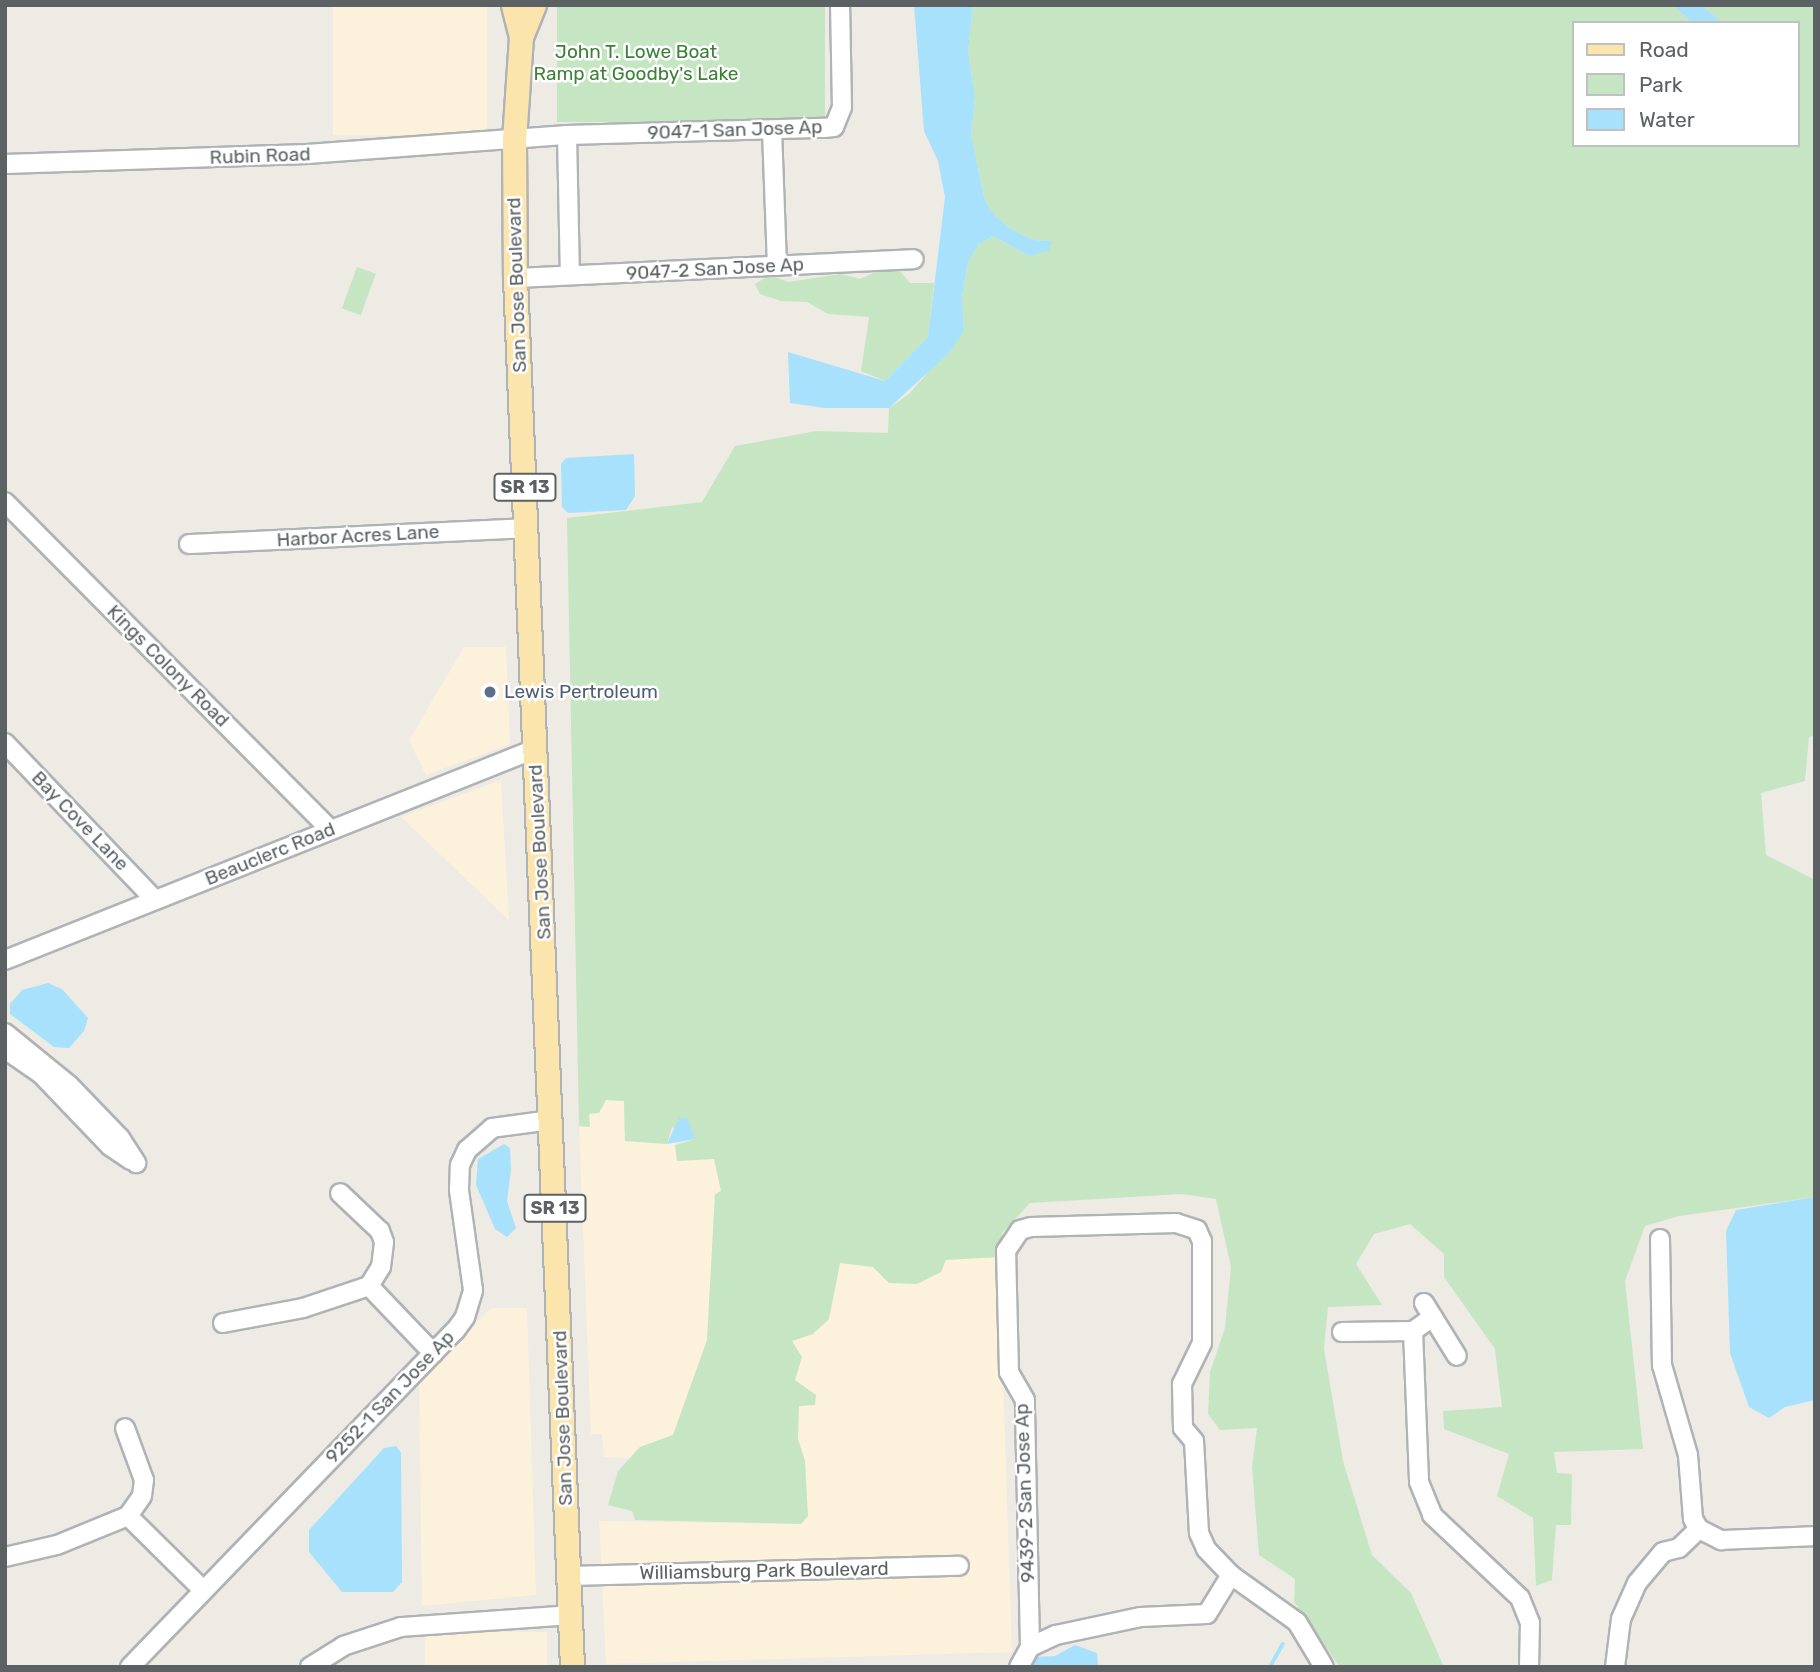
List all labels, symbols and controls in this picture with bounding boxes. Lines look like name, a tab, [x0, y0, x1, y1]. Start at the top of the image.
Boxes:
legend	[1572, 21, 1799, 147]
text: Road	[1639, 37, 1689, 62]
park label: John T. Lowe Boat Ramp at Goodby's Lake	[533, 41, 739, 85]
text: Park	[1639, 72, 1683, 97]
text: Water	[1639, 107, 1695, 132]
street label: 9047-1 San Jose Ap	[647, 116, 823, 144]
street label: Rubin Road	[209, 143, 311, 169]
street label: San Jose Boulevard	[503, 197, 531, 373]
street label: 9047-2 San Jose Ap	[625, 253, 805, 285]
road number: SR 13	[492, 472, 558, 502]
street label: Harbor Acres Lane	[276, 520, 440, 552]
street label: Kings Colony Road	[102, 600, 234, 732]
place label: Lewis Pertroleum	[504, 681, 658, 703]
marker: Lewis Pertroleum	[482, 684, 498, 700]
street label: San Jose Boulevard	[524, 764, 556, 940]
street label: Bay Cove Lane	[27, 766, 133, 876]
street label: Beauclerc Road	[202, 818, 338, 890]
road number: SR 13	[522, 1194, 588, 1223]
street label: 9252-1 San Jose Ap	[321, 1326, 459, 1468]
street label: San Jose Boulevard	[549, 1330, 577, 1506]
street label: 9439-2 San Jose Ap	[1010, 1403, 1040, 1583]
street label: Williamsburg Park Boulevard	[639, 1557, 889, 1585]

